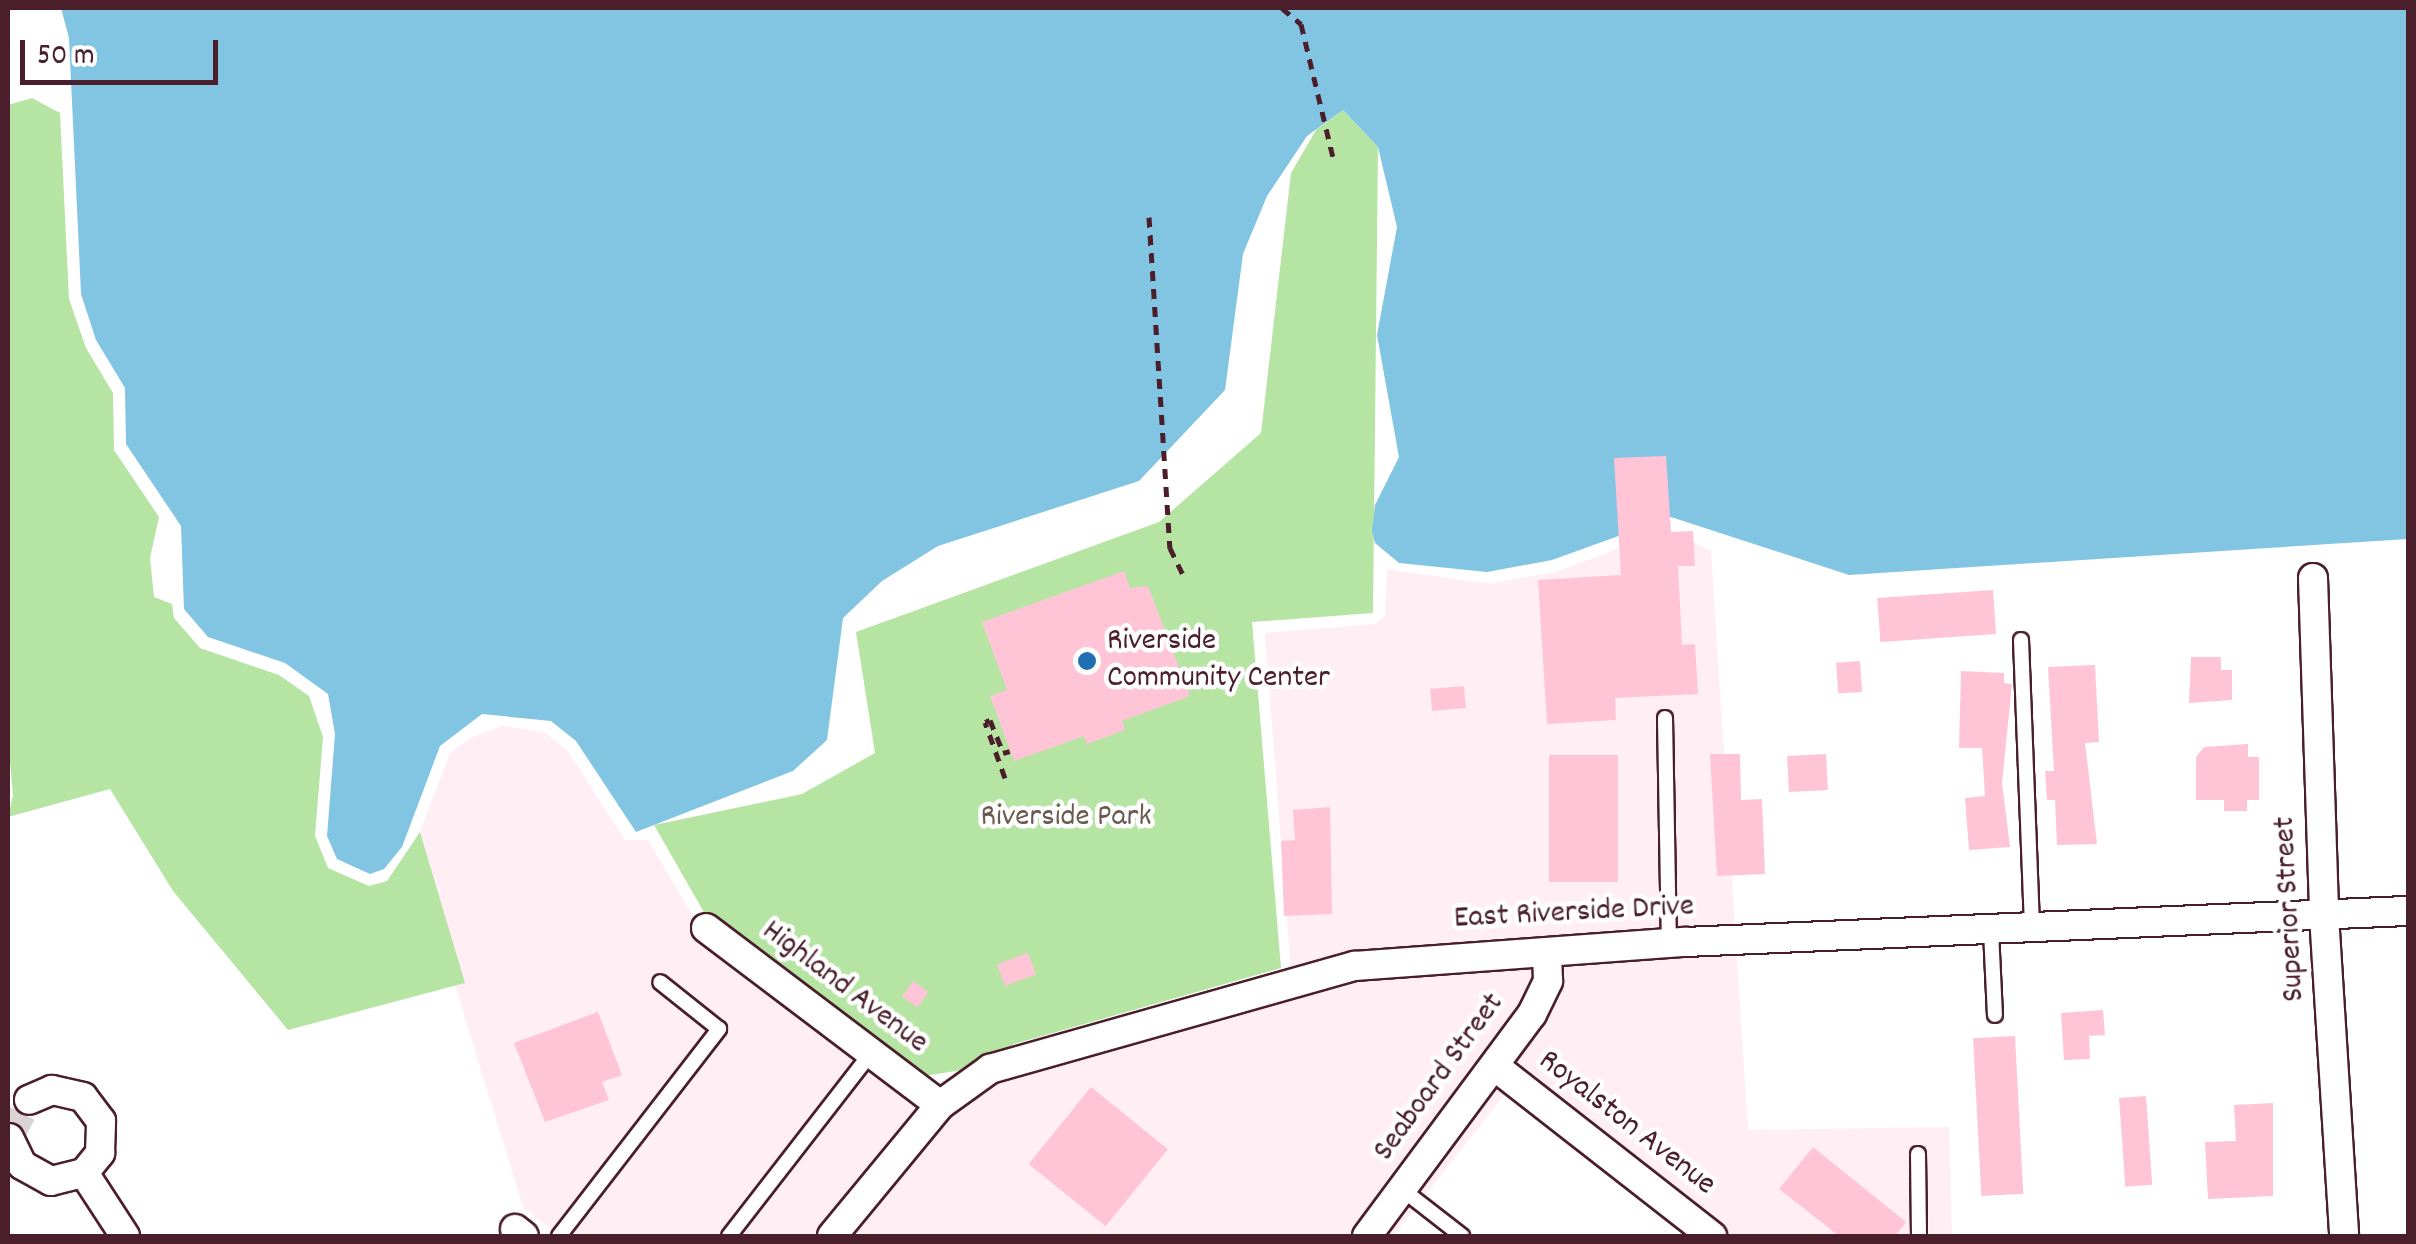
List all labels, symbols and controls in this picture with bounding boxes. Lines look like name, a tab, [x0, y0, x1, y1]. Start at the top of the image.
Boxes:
scale bar	[25, 20, 222, 82]
text: 50 m	[37, 36, 95, 79]
place label: Riverside Community Center	[1107, 624, 1330, 699]
marker: Riverside Community Center	[1076, 650, 1098, 672]
park label: Riverside Park	[980, 799, 1152, 837]
street label: Superior Street	[2267, 815, 2315, 1003]
street label: East Riverside Drive	[1453, 889, 1695, 939]
street label: Highland Avenue	[753, 913, 935, 1063]
street label: Seaboard Street	[1366, 987, 1514, 1169]
street label: Royalston Avenue	[1530, 1043, 1722, 1205]

